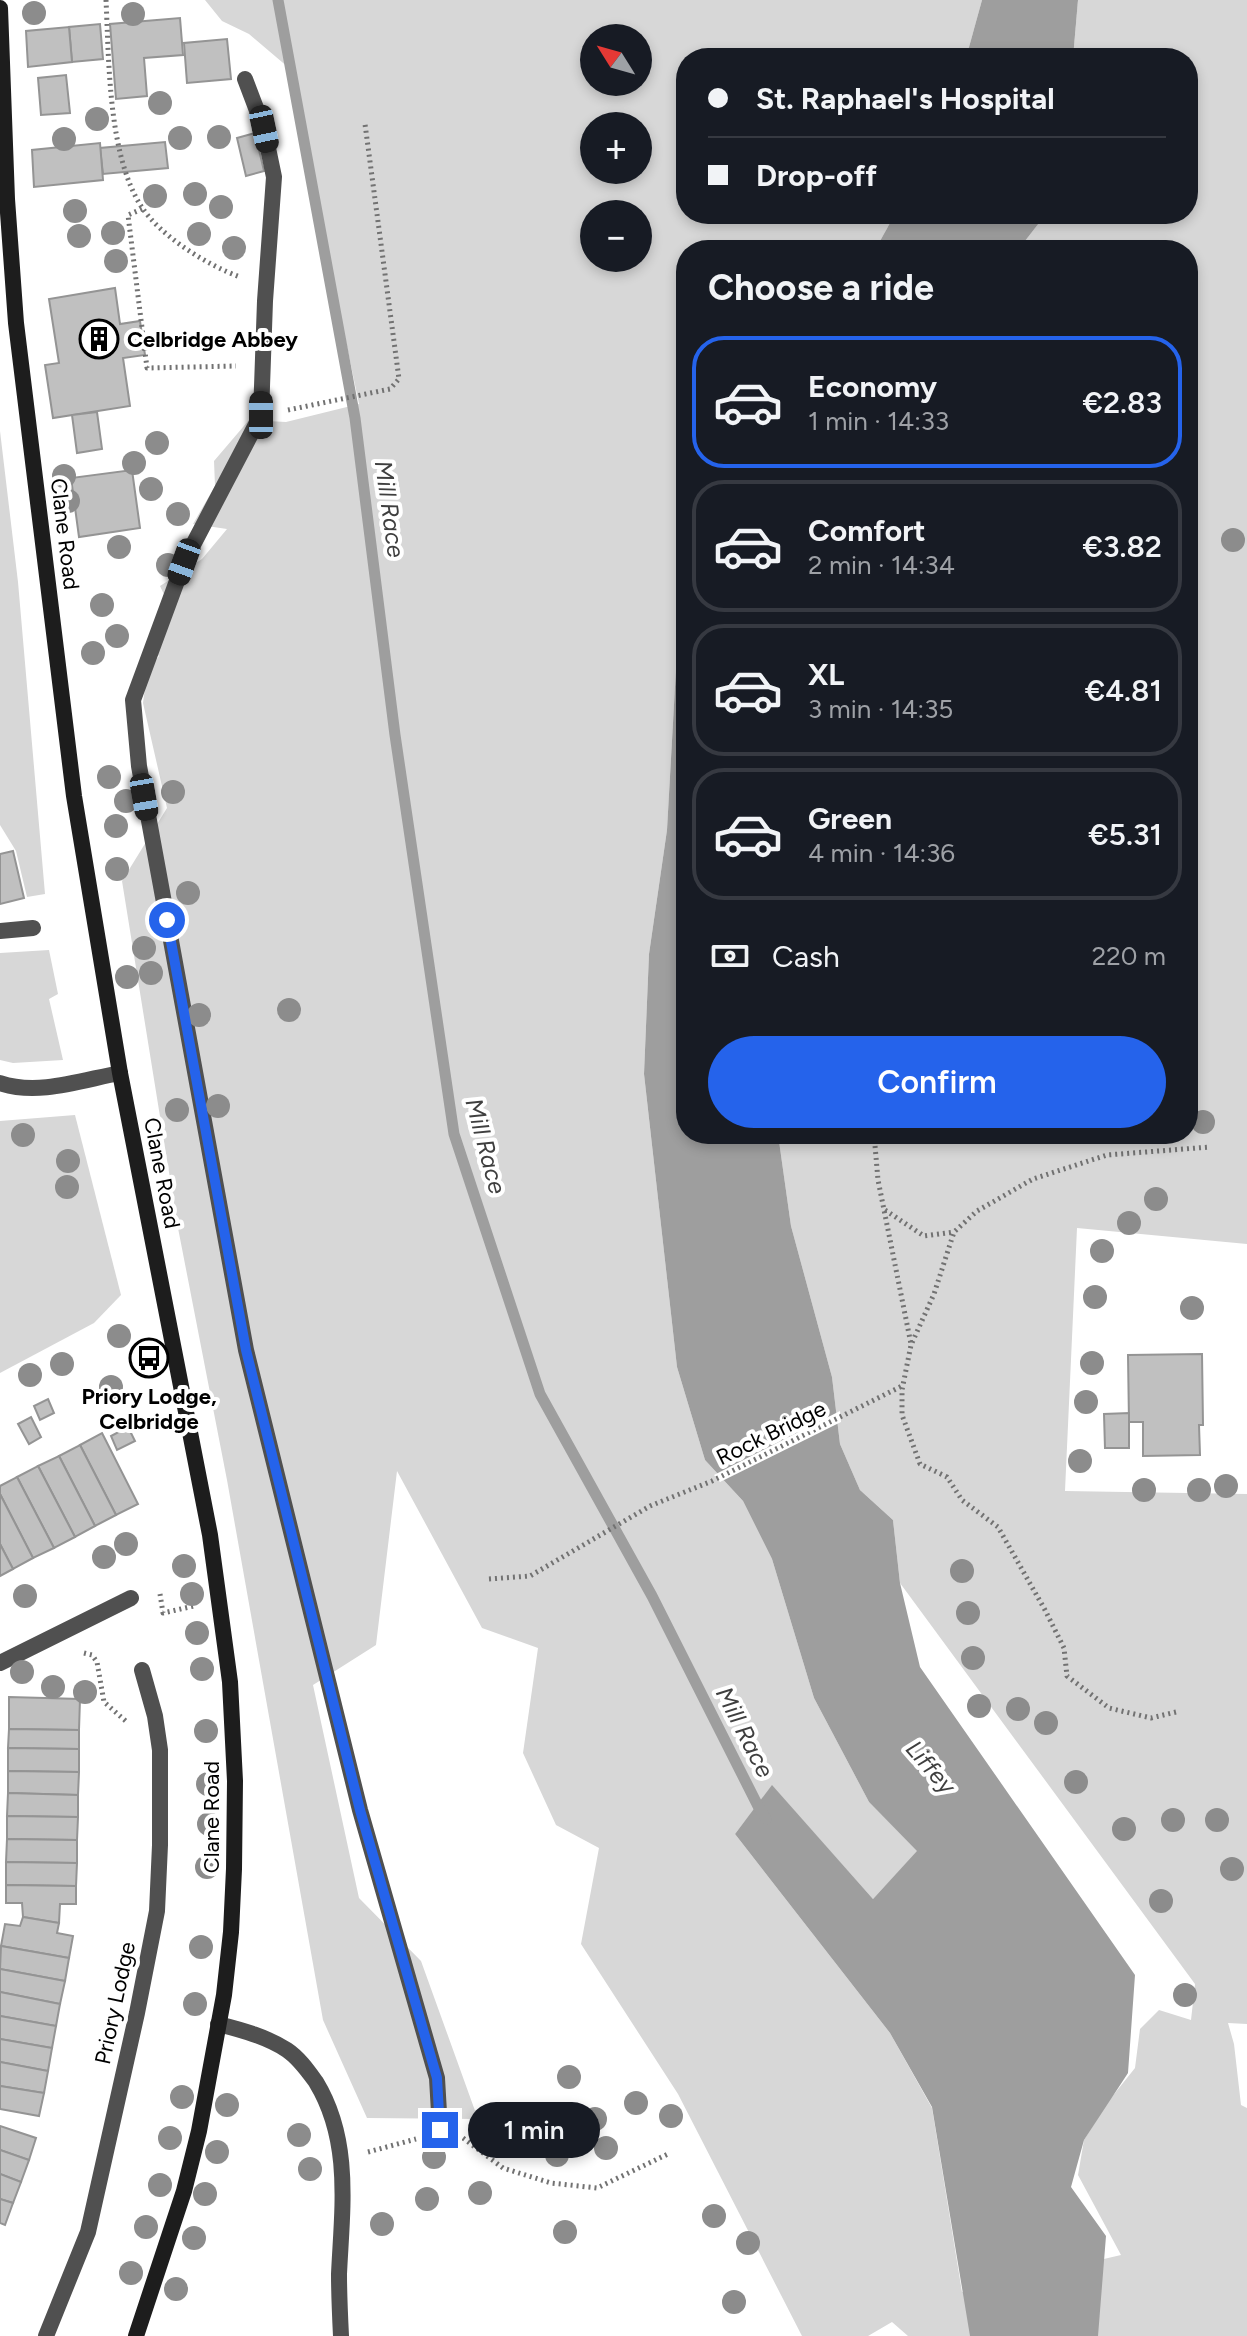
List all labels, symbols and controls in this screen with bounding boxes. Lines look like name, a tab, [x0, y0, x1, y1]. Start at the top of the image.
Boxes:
north arrow	[580, 24, 652, 96]
map controls	[580, 24, 652, 272]
text: St. Raphael's Hospital	[756, 80, 1055, 117]
car	[247, 103, 281, 155]
button: +	[580, 112, 652, 184]
text: Drop-off	[756, 157, 877, 194]
button: −	[580, 200, 652, 272]
text: Choose a ride	[708, 266, 934, 309]
building icon: Celbridge Abbey	[78, 318, 120, 360]
place label: Celbridge Abbey	[127, 326, 298, 353]
icon: car	[712, 366, 784, 438]
text: Economy	[808, 368, 937, 405]
text: €2.83	[1083, 384, 1162, 421]
car	[249, 391, 273, 439]
text: 1 min · 14:33	[808, 405, 949, 437]
water label: Mill Race	[369, 459, 411, 559]
street label: Clane Road	[45, 477, 85, 591]
icon: car	[712, 510, 784, 582]
text: Comfort	[808, 512, 926, 549]
text: €3.82	[1083, 528, 1162, 565]
car	[165, 535, 203, 589]
text: 2 min · 14:34	[808, 549, 955, 581]
icon: car	[712, 654, 784, 726]
text: XL	[808, 656, 844, 693]
text: €4.81	[1085, 672, 1162, 709]
text: 3 min · 14:35	[808, 693, 953, 725]
car	[128, 771, 160, 823]
icon: car	[712, 798, 784, 870]
text: Green	[808, 800, 892, 837]
text: €5.31	[1088, 816, 1162, 853]
text: 4 min · 14:36	[808, 837, 955, 869]
route start	[149, 902, 185, 938]
icon: cash	[708, 934, 752, 978]
text: Cash	[772, 938, 840, 975]
text: 220 m	[1092, 940, 1166, 972]
button: Confirm	[708, 1036, 1166, 1128]
water label: Mill Race	[459, 1095, 513, 1197]
street label: Clane Road	[138, 1115, 186, 1231]
bus stop icon: Priory Lodge, Celbridge	[128, 1337, 170, 1379]
place label: Priory Lodge, Celbridge	[81, 1383, 217, 1435]
street label: Rock Bridge	[712, 1395, 830, 1471]
water label: Mill Race	[710, 1682, 780, 1782]
water label: Liffey	[900, 1734, 963, 1801]
street label: Clane Road	[198, 1761, 225, 1873]
street label: Priory Lodge	[89, 1939, 141, 2067]
callout: 1 min	[468, 2102, 600, 2158]
route end	[422, 2112, 458, 2148]
text: 1 min	[504, 2114, 564, 2146]

